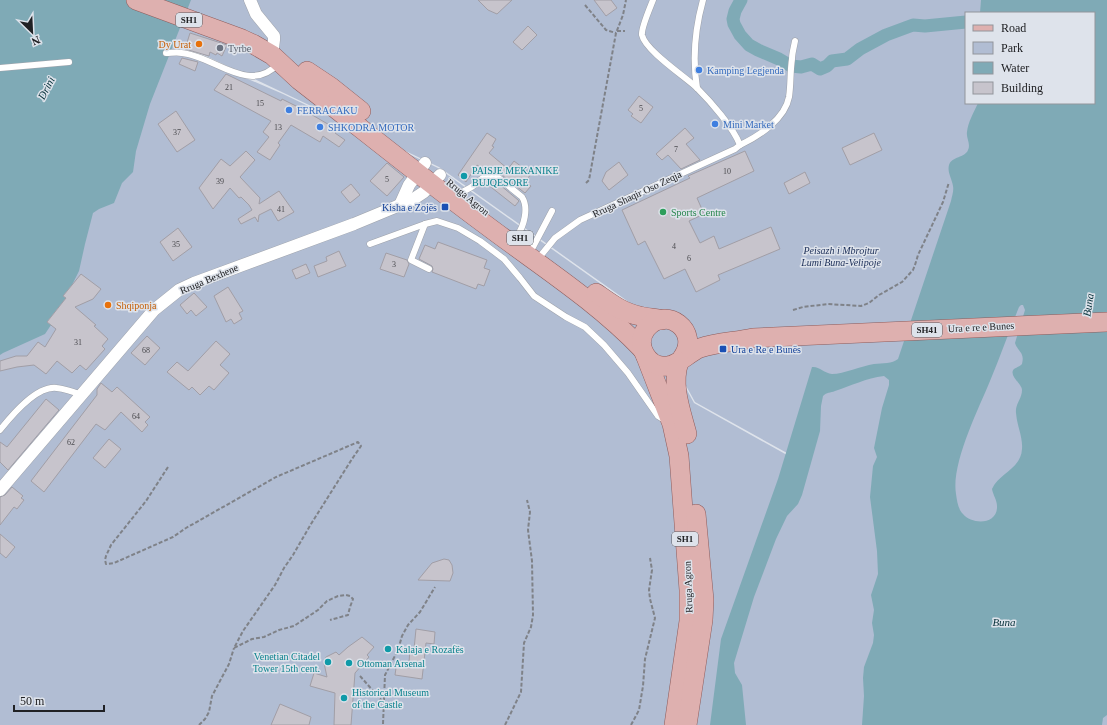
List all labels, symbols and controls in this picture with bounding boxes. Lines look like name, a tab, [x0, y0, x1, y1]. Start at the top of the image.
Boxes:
north arrow	[12, 12, 52, 52]
legend	[965, 12, 1095, 104]
road number: SH1	[176, 13, 202, 27]
text: Road	[1001, 21, 1026, 35]
text: N	[30, 34, 42, 48]
place label: Dy Urat	[159, 39, 191, 50]
marker: Dy Urat	[194, 39, 204, 49]
text: Park	[1001, 41, 1023, 55]
marker: Tyrbe	[215, 43, 225, 53]
place label: Tyrbe	[228, 43, 252, 54]
text: Water	[1001, 61, 1029, 75]
marker: Kamping Legjenda	[694, 65, 704, 75]
place label: Kamping Legjenda	[707, 65, 784, 76]
water label: Drini	[35, 75, 57, 102]
text: Building	[1001, 81, 1043, 95]
house number: 21	[225, 83, 233, 92]
house number: 15	[256, 99, 264, 108]
house number: 5	[639, 104, 643, 113]
marker: FERRACAKU	[284, 105, 294, 115]
place label: FERRACAKU	[297, 105, 358, 116]
marker: Mini Market	[710, 119, 720, 129]
place label: Mini Market	[723, 119, 774, 130]
marker: SHKODRA MOTOR	[315, 122, 325, 132]
place label: SHKODRA MOTOR	[328, 122, 415, 133]
house number: 13	[274, 123, 282, 132]
house number: 37	[173, 128, 181, 137]
house number: 7	[674, 145, 678, 154]
place label: PAISJE MEKANIKE BUJQESORE	[472, 165, 559, 188]
house number: 10	[723, 167, 731, 176]
street label: Rruga Shaqir Oso Zeqja	[591, 168, 684, 219]
marker: PAISJE MEKANIKE BUJQESORE	[459, 171, 469, 181]
house number: 5	[385, 175, 389, 184]
street label: Rruga Agron	[444, 176, 492, 218]
house number: 39	[216, 177, 224, 186]
place label: Kisha e Zojës	[382, 202, 437, 213]
marker: Kisha e Zojës	[440, 202, 450, 212]
house number: 41	[277, 205, 285, 214]
marker: Sports Centre	[658, 207, 668, 217]
place label: Sports Centre	[671, 207, 726, 218]
road number: SH1	[507, 231, 533, 245]
house number: 35	[172, 240, 180, 249]
house number: 4	[672, 242, 676, 251]
park label: Peisazh i Mbrojtur Lumi Buna-Velipoje	[800, 245, 881, 268]
house number: 6	[687, 254, 691, 263]
house number: 3	[392, 260, 396, 269]
street label: Rruga Bexhene	[178, 262, 240, 296]
water label: Buna	[1080, 292, 1096, 317]
marker: Shqiponja	[103, 300, 113, 310]
place label: Shqiponja	[116, 300, 157, 311]
street label: Ura e re e Bunes	[947, 320, 1015, 334]
road number: SH41	[912, 323, 942, 337]
house number: 31	[74, 338, 82, 347]
marker: Ura e Re e Bunës	[718, 344, 728, 354]
place label: Ura e Re e Bunës	[731, 344, 801, 355]
house number: 68	[142, 346, 150, 355]
house number: 64	[132, 412, 140, 421]
house number: 62	[67, 438, 75, 447]
road number: SH1	[672, 532, 698, 546]
street label: Rruga Agron	[682, 561, 694, 613]
water label: Buna	[992, 616, 1016, 628]
marker: Kalaja e Rozafës	[383, 644, 393, 654]
place label: Kalaja e Rozafës	[396, 644, 464, 655]
place label: Venetian Citadel Tower 15th cent.	[253, 651, 320, 674]
marker: Venetian Citadel Tower 15th cent.	[323, 657, 333, 667]
marker: Ottoman Arsenal	[344, 658, 354, 668]
place label: Ottoman Arsenal	[357, 658, 425, 669]
scale bar	[14, 687, 104, 713]
place label: Historical Museum of the Castle	[352, 687, 429, 710]
marker: Historical Museum of the Castle	[339, 693, 349, 703]
text: 50 m	[20, 694, 45, 708]

